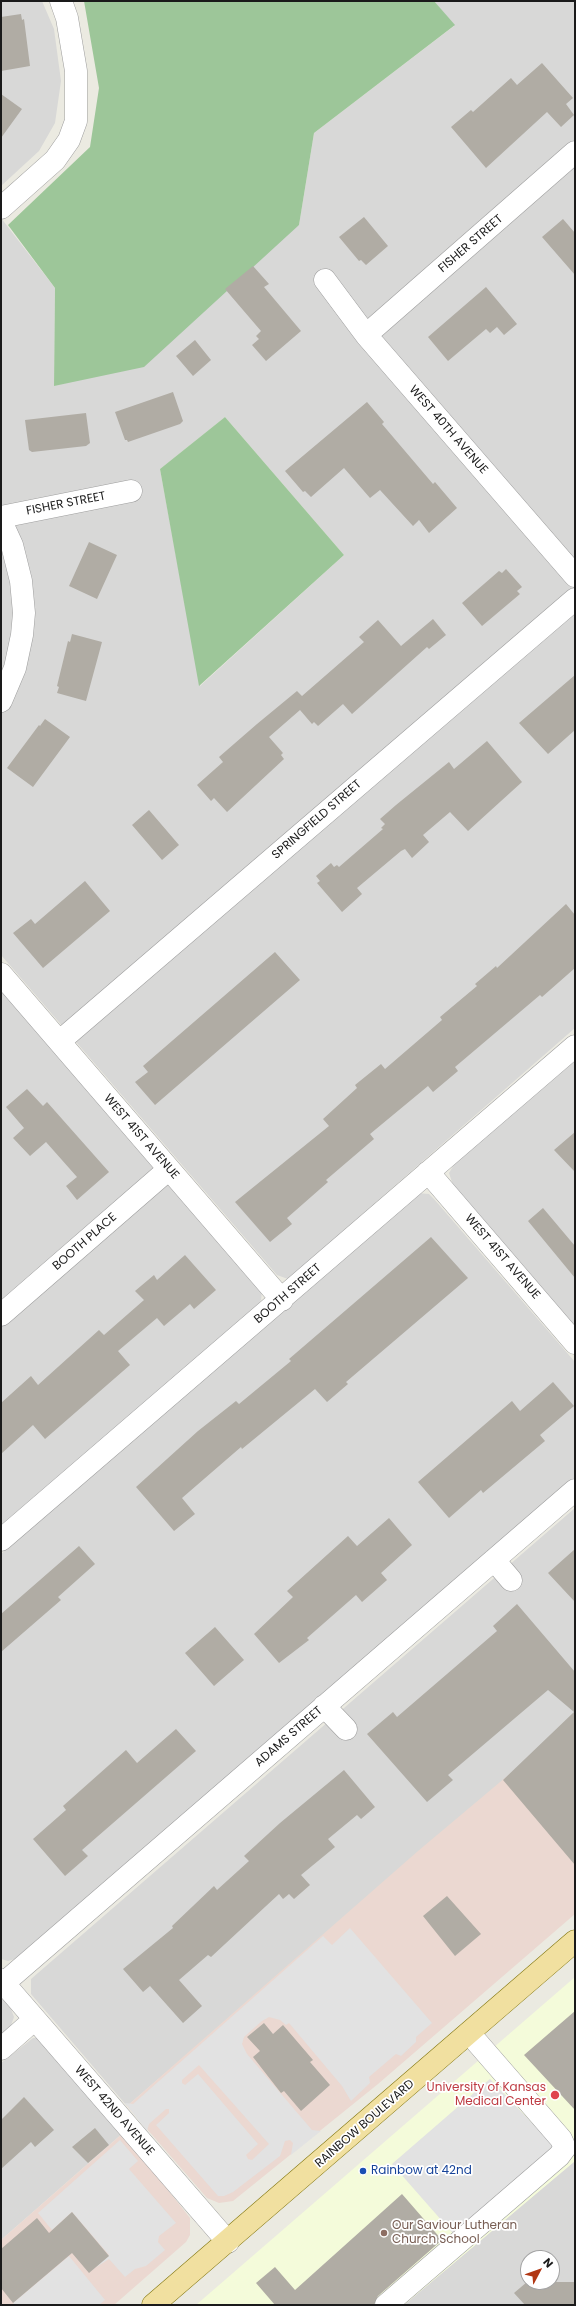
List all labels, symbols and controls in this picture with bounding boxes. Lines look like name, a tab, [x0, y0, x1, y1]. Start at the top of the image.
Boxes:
street label: FISHER STREET	[436, 212, 506, 276]
street label: WEST 40TH AVENUE	[406, 383, 490, 477]
street label: FISHER STREET	[25, 489, 107, 519]
street label: SPRINGFIELD STREET	[269, 777, 365, 863]
street label: WEST 41ST AVENUE	[100, 1092, 182, 1182]
street label: BOOTH PLACE	[50, 1210, 120, 1274]
street label: WEST 41ST AVENUE	[461, 1212, 543, 1302]
street label: BOOTH STREET	[252, 1261, 324, 1327]
street label: ADAMS STREET	[252, 1704, 326, 1770]
street label: WEST 42ND AVENUE	[71, 2063, 157, 2159]
street label: RAINBOW BOULEVARD	[312, 2077, 418, 2171]
place label: University of Kansas Medical Center	[427, 2081, 546, 2109]
marker: University of Kansas Medical Center	[549, 2089, 561, 2101]
place label: Rainbow at 42nd	[371, 2164, 472, 2178]
marker: Rainbow at 42nd	[358, 2166, 368, 2176]
place label: Our Saviour Lutheran Church School	[392, 2219, 517, 2247]
marker: Our Saviour Lutheran Church School	[379, 2228, 389, 2238]
north arrow	[520, 2250, 560, 2290]
text: N	[540, 2254, 557, 2271]

